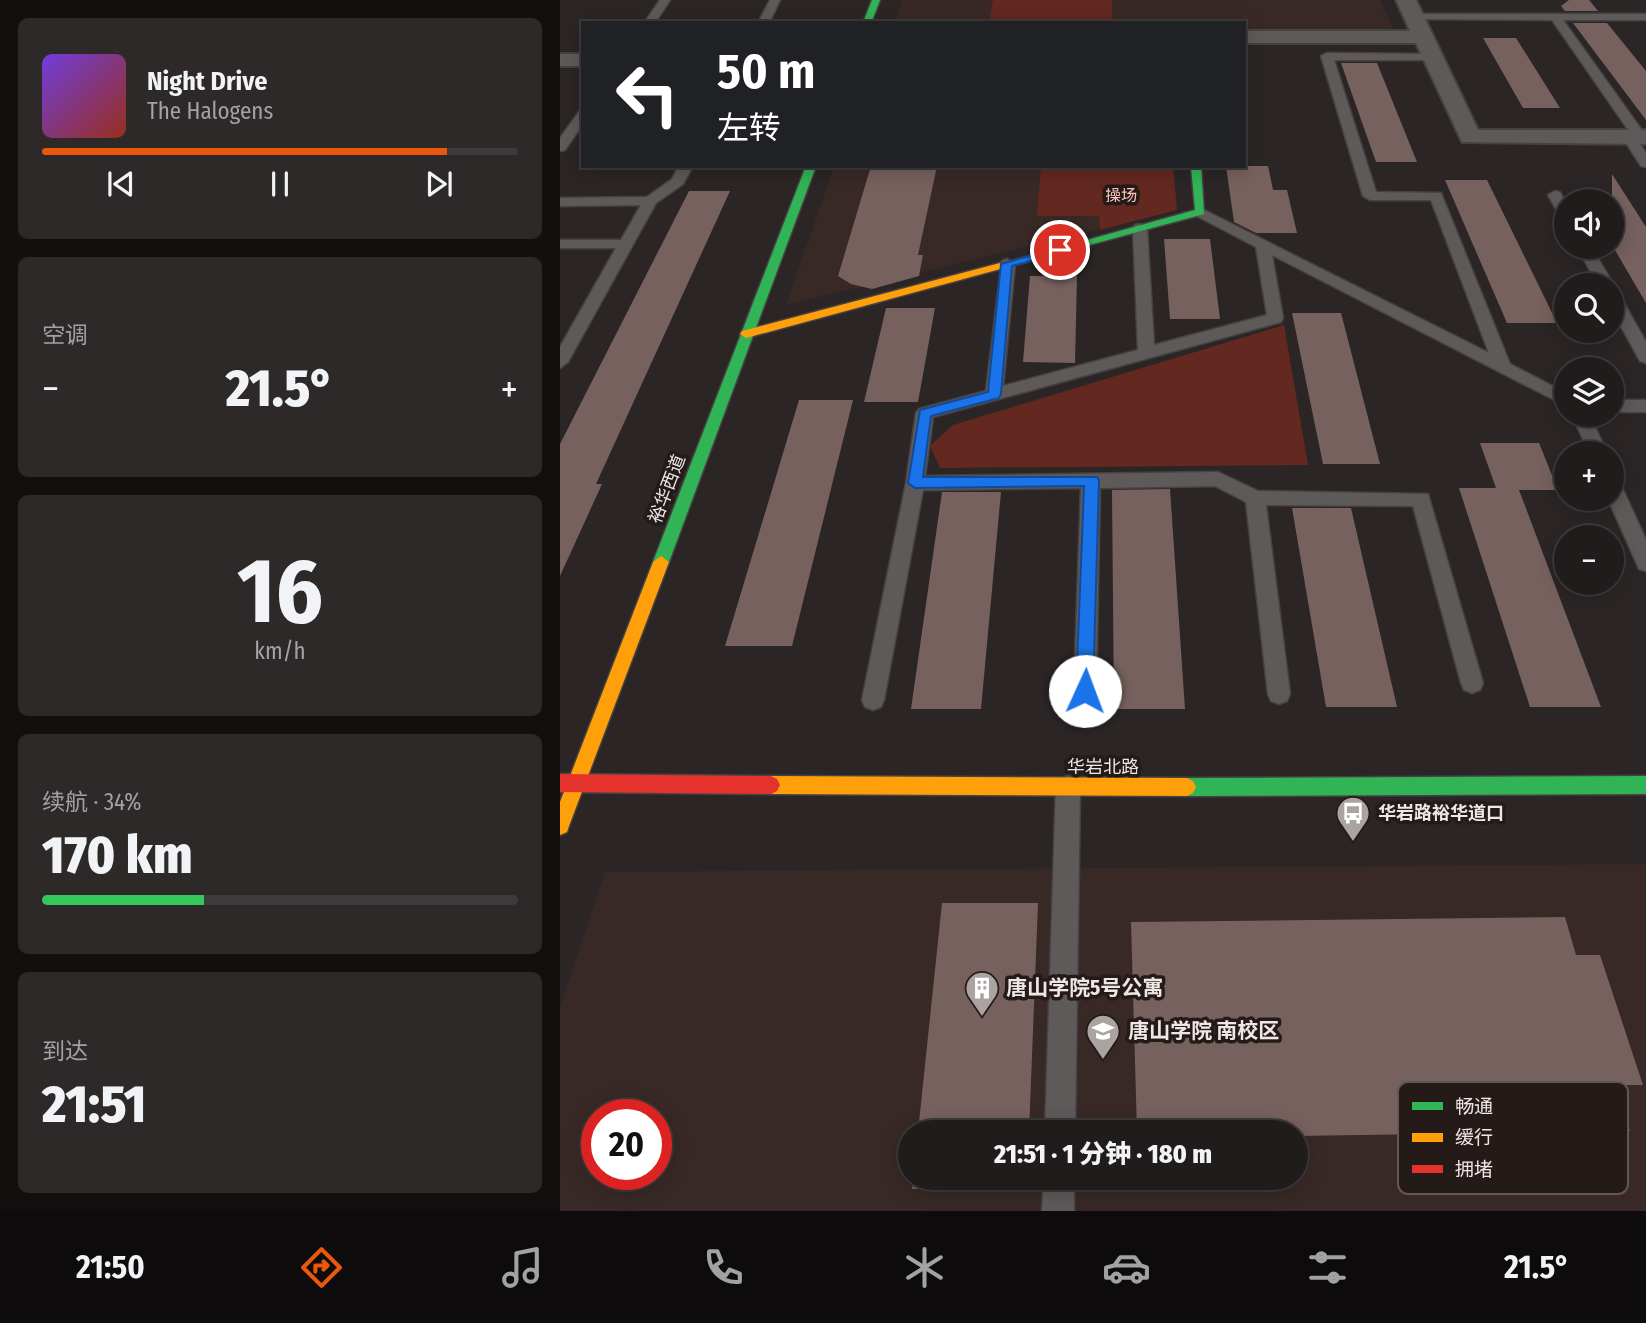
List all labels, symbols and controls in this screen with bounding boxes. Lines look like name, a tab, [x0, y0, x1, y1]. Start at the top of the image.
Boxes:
text: 50 m	[717, 42, 815, 101]
icon: left	[602, 49, 693, 140]
text: Night Drive	[147, 66, 267, 97]
text: The Halogens	[147, 97, 273, 125]
text: 左转	[717, 109, 781, 147]
icon: previous	[102, 165, 140, 203]
icon: pause	[261, 165, 299, 203]
icon: next	[420, 165, 458, 203]
park label: 操场	[1105, 186, 1137, 205]
map controls	[1554, 189, 1624, 595]
button: sound	[1554, 189, 1624, 259]
pin	[1030, 220, 1090, 280]
icon: arrive	[1041, 231, 1079, 269]
button: search	[1554, 273, 1624, 343]
text: 空调	[42, 321, 88, 349]
text: 21.5°	[226, 357, 334, 420]
button: layers	[1554, 357, 1624, 427]
text: −	[42, 366, 59, 412]
text: +	[501, 366, 518, 412]
button: +	[1554, 441, 1624, 511]
street label: 裕华西道	[644, 451, 690, 527]
button: −	[1554, 525, 1624, 595]
text: 16	[237, 537, 323, 646]
text: km/h	[254, 637, 306, 665]
position arrow	[1048, 654, 1122, 728]
street label: 华岩北路	[1067, 756, 1139, 778]
text: 续航 · 34%	[42, 788, 141, 816]
bus stop icon: 华岩路裕华道口	[1334, 794, 1372, 843]
place label: 华岩路裕华道口	[1378, 802, 1504, 824]
text: 170 km	[42, 824, 193, 887]
building icon: 唐山学院5号公寓	[963, 969, 1001, 1018]
place label: 唐山学院5号公寓	[1006, 975, 1163, 1001]
school or university icon: 唐山学院 南校区	[1084, 1012, 1122, 1061]
place label: 唐山学院 南校区	[1128, 1018, 1279, 1044]
text: 到达	[42, 1037, 88, 1065]
text: 21:51	[42, 1073, 146, 1136]
legend	[1398, 1082, 1628, 1194]
text: 畅通	[1455, 1095, 1493, 1118]
speed limit sign: 20	[581, 1099, 672, 1190]
text: 缓行	[1455, 1126, 1493, 1149]
text: 21:51 · 1 分钟 · 180 m	[994, 1139, 1212, 1170]
text: 拥堵	[1455, 1158, 1493, 1181]
icon: directions	[297, 1243, 346, 1292]
icon: music	[498, 1243, 547, 1292]
icon: phone	[699, 1243, 748, 1292]
icon: climate	[900, 1243, 949, 1292]
icon: car	[1102, 1243, 1151, 1292]
icon: filters	[1303, 1243, 1352, 1292]
text: 21:50	[76, 1248, 145, 1286]
text: 21.5°	[1504, 1248, 1570, 1286]

